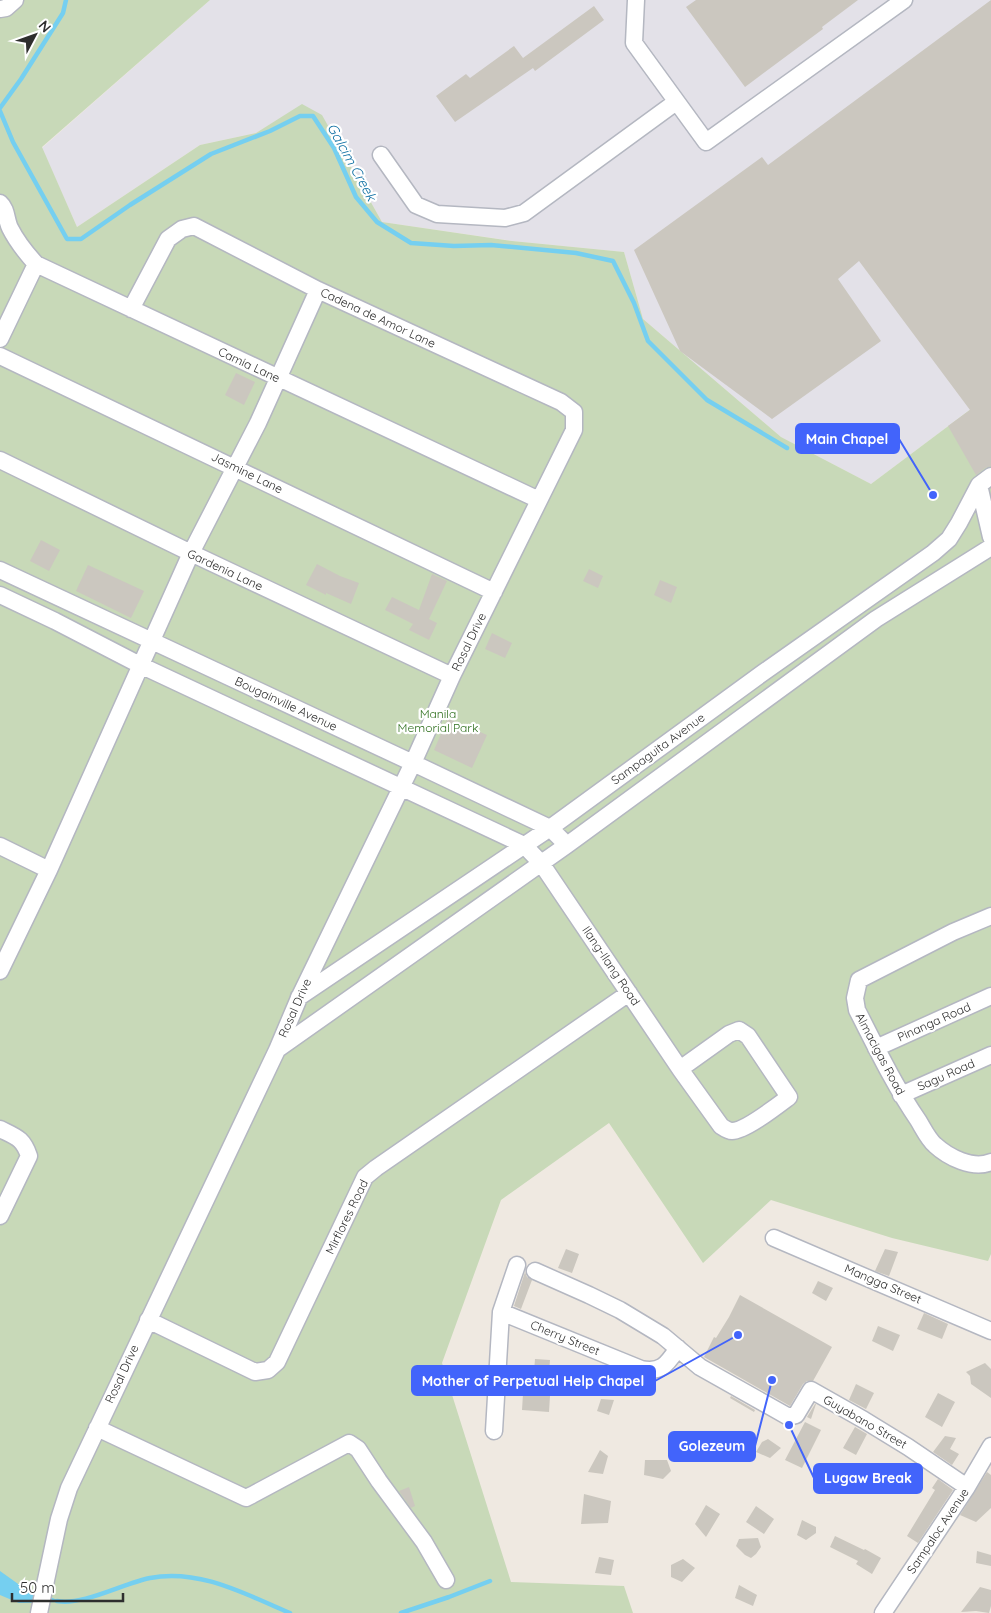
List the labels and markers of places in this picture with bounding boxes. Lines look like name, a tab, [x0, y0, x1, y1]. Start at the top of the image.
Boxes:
callout: Main Chapel	[796, 424, 899, 453]
callout: Mother of Perpetual Help Chapel	[412, 1366, 655, 1395]
callout: Golezeum	[669, 1432, 755, 1461]
callout: Lugaw Break	[814, 1464, 922, 1493]

